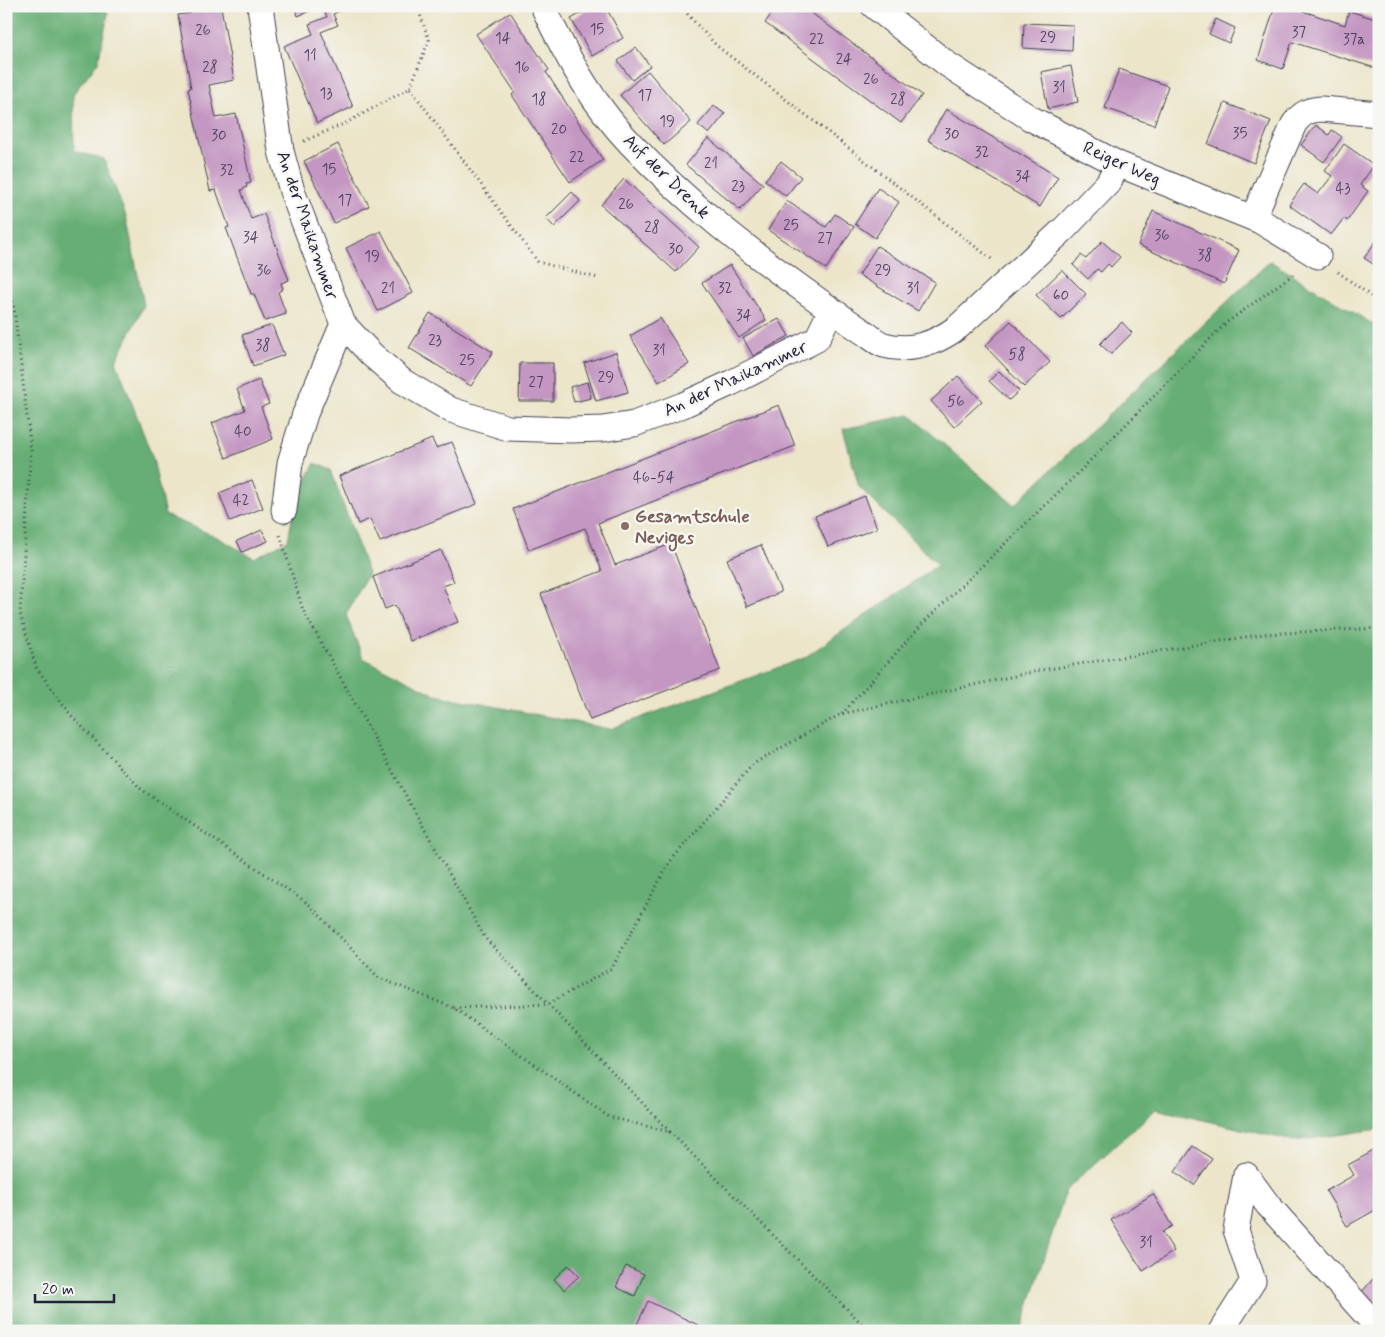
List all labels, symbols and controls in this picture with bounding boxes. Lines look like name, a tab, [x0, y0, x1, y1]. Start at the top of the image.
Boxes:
house number: 15	[590, 20, 604, 40]
house number: 26	[195, 21, 211, 41]
house number: 37	[1292, 23, 1307, 43]
house number: 29	[1040, 28, 1056, 48]
house number: 14	[495, 29, 511, 49]
house number: 22	[809, 30, 825, 50]
house number: 37a	[1343, 30, 1365, 50]
house number: 11	[303, 46, 317, 66]
house number: 24	[836, 50, 852, 70]
house number: 28	[202, 58, 218, 78]
house number: 16	[514, 58, 530, 78]
house number: 26	[863, 70, 879, 90]
house number: 31	[1052, 78, 1066, 98]
house number: 13	[319, 84, 333, 104]
house number: 17	[638, 86, 653, 106]
house number: 18	[532, 90, 546, 110]
house number: 28	[890, 90, 906, 110]
house number: 19	[659, 112, 675, 132]
house number: 20	[551, 120, 567, 140]
house number: 35	[1233, 124, 1247, 144]
house number: 30	[944, 125, 960, 145]
house number: 30	[211, 126, 227, 146]
street label: Auf der Drenk	[618, 129, 715, 224]
street label: Reiger Weg	[1079, 136, 1164, 192]
house number: 32	[975, 143, 989, 163]
street label: An der Maikammer	[270, 148, 344, 303]
house number: 22	[569, 148, 585, 168]
house number: 21	[704, 154, 718, 174]
house number: 15	[322, 160, 336, 180]
house number: 32	[220, 161, 234, 181]
house number: 34	[1015, 167, 1031, 187]
house number: 23	[731, 177, 745, 197]
house number: 43	[1335, 179, 1351, 199]
house number: 17	[338, 191, 353, 211]
house number: 26	[618, 195, 634, 215]
house number: 25	[783, 216, 799, 236]
house number: 28	[644, 218, 660, 238]
house number: 36	[1154, 226, 1170, 246]
house number: 34	[243, 228, 259, 248]
house number: 27	[818, 229, 833, 249]
house number: 30	[668, 240, 684, 260]
house number: 38	[1197, 246, 1213, 266]
house number: 19	[364, 247, 380, 267]
house number: 36	[256, 261, 272, 281]
house number: 29	[875, 261, 891, 281]
house number: 21	[381, 279, 395, 299]
house number: 32	[718, 279, 732, 299]
house number: 31	[906, 279, 920, 299]
house number: 60	[1053, 286, 1069, 306]
house number: 34	[736, 306, 752, 326]
house number: 23	[428, 331, 442, 351]
street label: An der Maikammer	[660, 335, 812, 423]
house number: 38	[255, 336, 271, 356]
house number: 31	[652, 341, 666, 361]
house number: 58	[1008, 345, 1026, 365]
house number: 25	[459, 351, 475, 371]
house number: 29	[598, 368, 614, 388]
house number: 27	[529, 373, 544, 393]
house number: 56	[947, 392, 965, 412]
house number: 40	[234, 422, 252, 442]
house number: 46-54	[633, 468, 675, 488]
house number: 42	[233, 491, 249, 511]
place label: Gesamtschule Neviges	[635, 505, 750, 552]
marker: Gesamtschule Neviges	[619, 520, 631, 532]
house number: 31	[1139, 1233, 1153, 1253]
scale bar	[35, 1272, 114, 1304]
text: 20 m	[42, 1280, 74, 1300]

